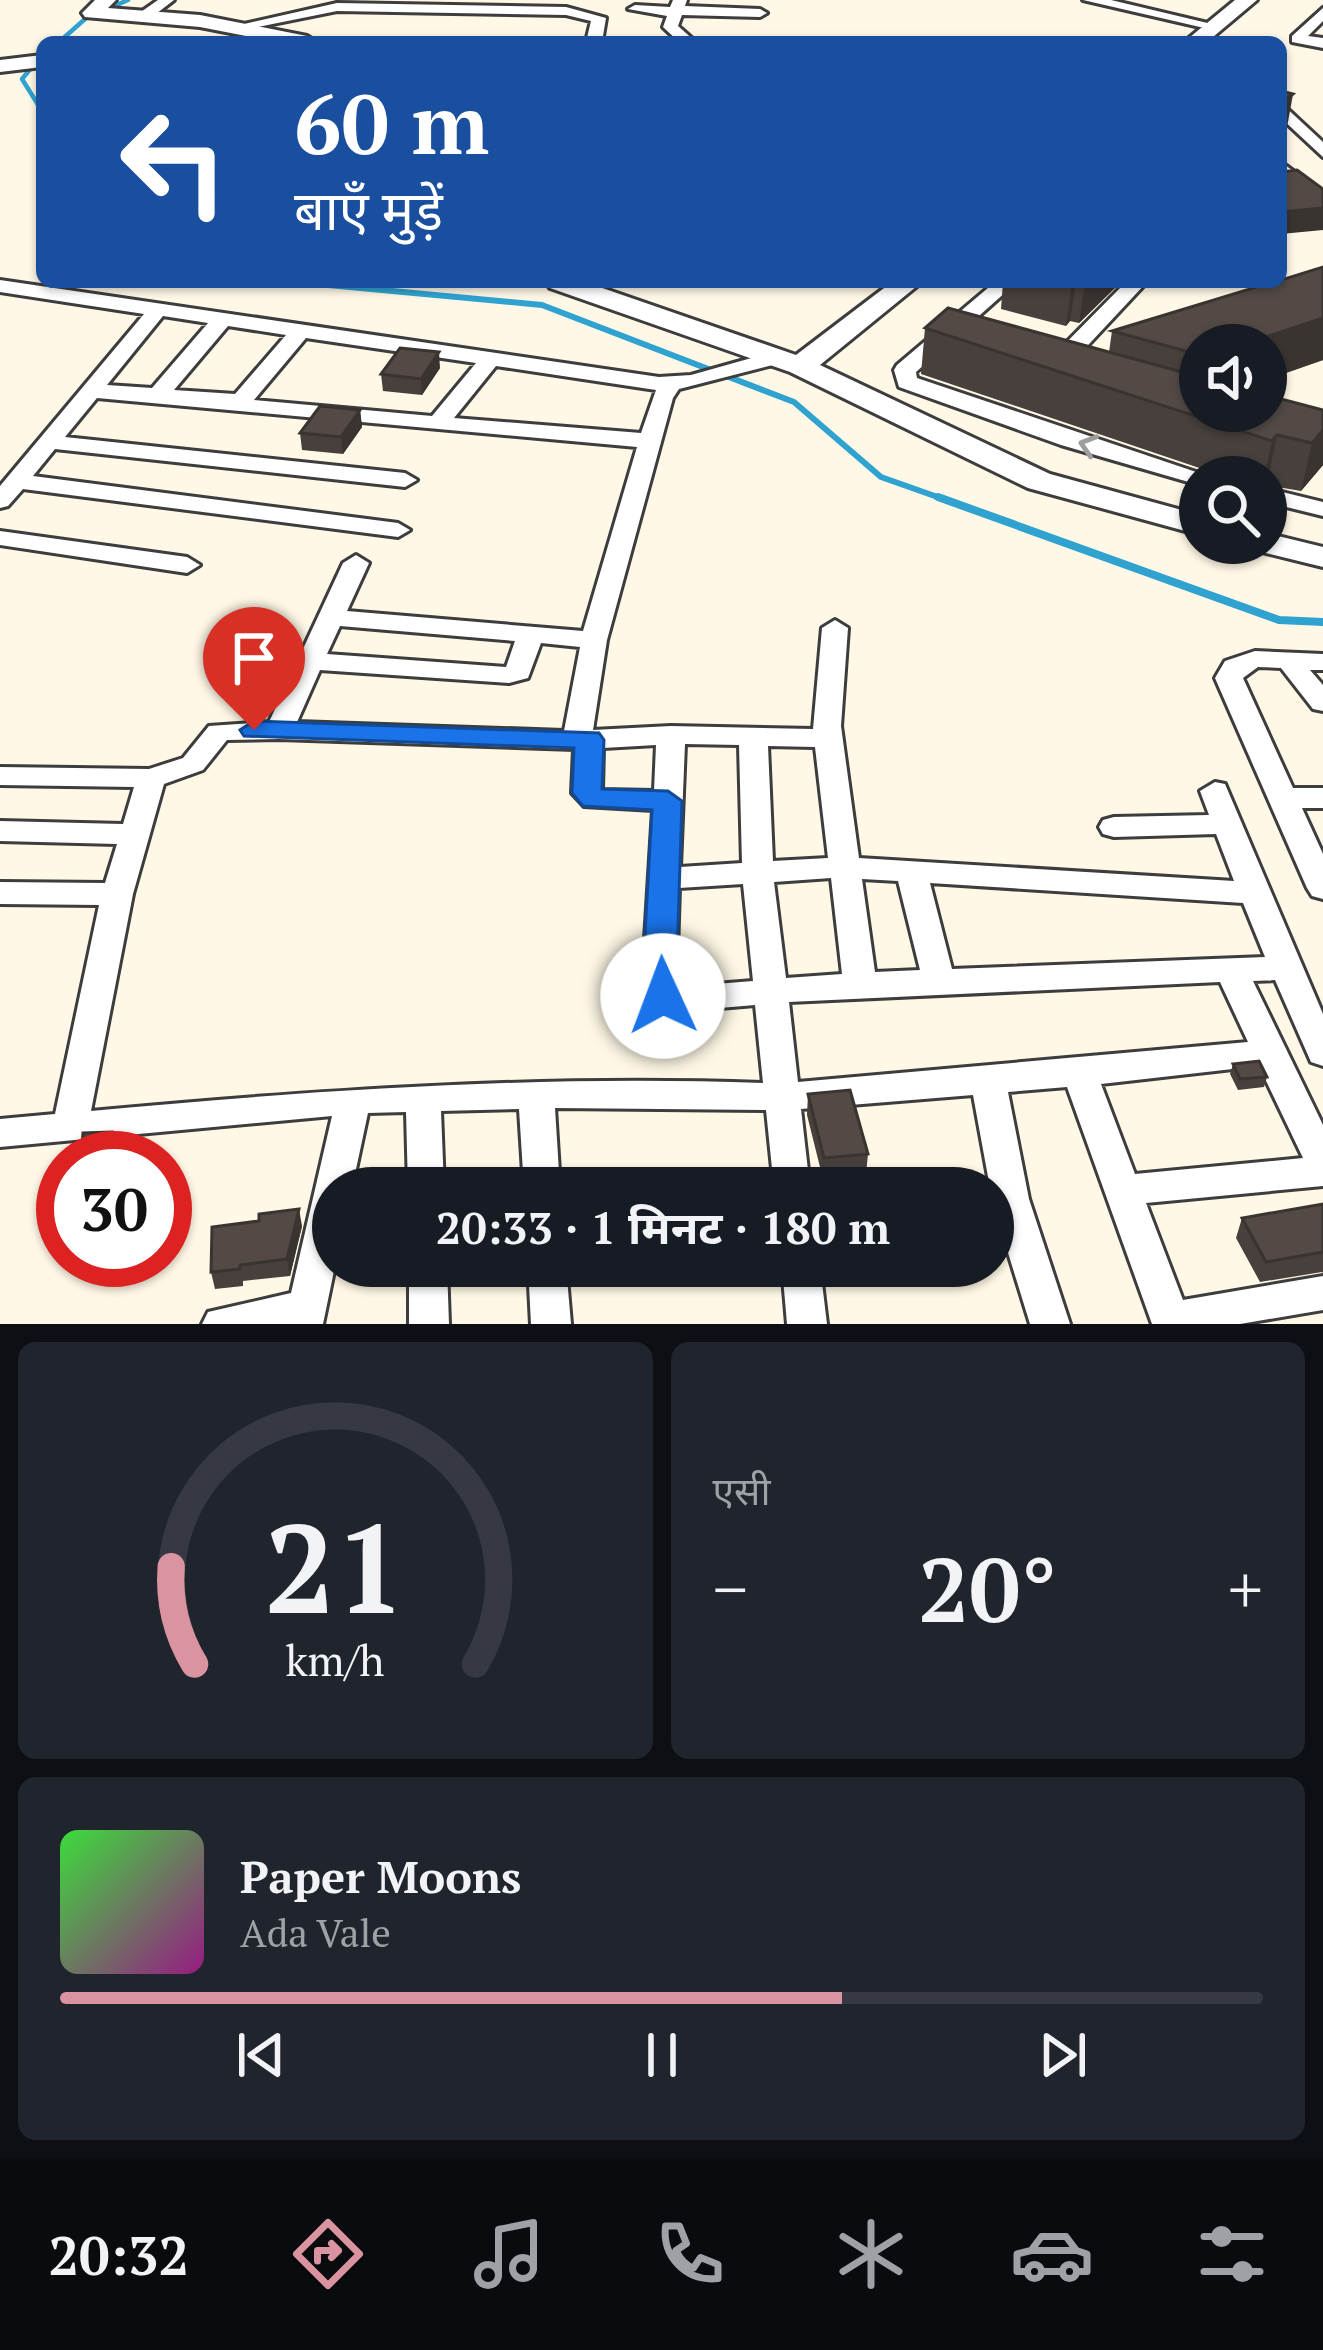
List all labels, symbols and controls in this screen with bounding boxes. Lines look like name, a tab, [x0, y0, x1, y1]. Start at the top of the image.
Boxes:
text: 60 m	[294, 67, 489, 178]
icon: left	[96, 84, 252, 240]
text: बाएँ मुड़ें	[294, 174, 443, 245]
map controls	[1179, 324, 1287, 564]
button: sound	[1179, 324, 1287, 432]
one-way arrow	[1078, 434, 1099, 459]
button: search	[1179, 456, 1287, 564]
pin	[203, 607, 305, 730]
icon: arrive	[221, 625, 287, 691]
position arrow	[600, 933, 726, 1059]
speed limit sign: 30	[36, 1131, 192, 1287]
text: 20:33 · 1 मिनट · 180 m	[436, 1197, 890, 1257]
text: एसी	[713, 1464, 771, 1516]
text: 21	[265, 1483, 406, 1649]
text: 20°	[918, 1528, 1057, 1648]
text: −	[713, 1544, 748, 1632]
text: +	[1228, 1544, 1263, 1632]
text: km/h	[286, 1630, 385, 1687]
text: Paper Moons	[240, 1846, 521, 1906]
text: Ada Vale	[240, 1906, 391, 1958]
icon: previous	[228, 2022, 294, 2088]
icon: pause	[629, 2022, 695, 2088]
icon: next	[1030, 2022, 1096, 2088]
icon: directions	[286, 2212, 370, 2296]
icon: music	[467, 2212, 551, 2296]
icon: phone	[648, 2212, 732, 2296]
icon: climate	[829, 2212, 913, 2296]
icon: car	[1010, 2212, 1094, 2296]
icon: filters	[1190, 2212, 1274, 2296]
text: 20:32	[48, 2219, 189, 2290]

